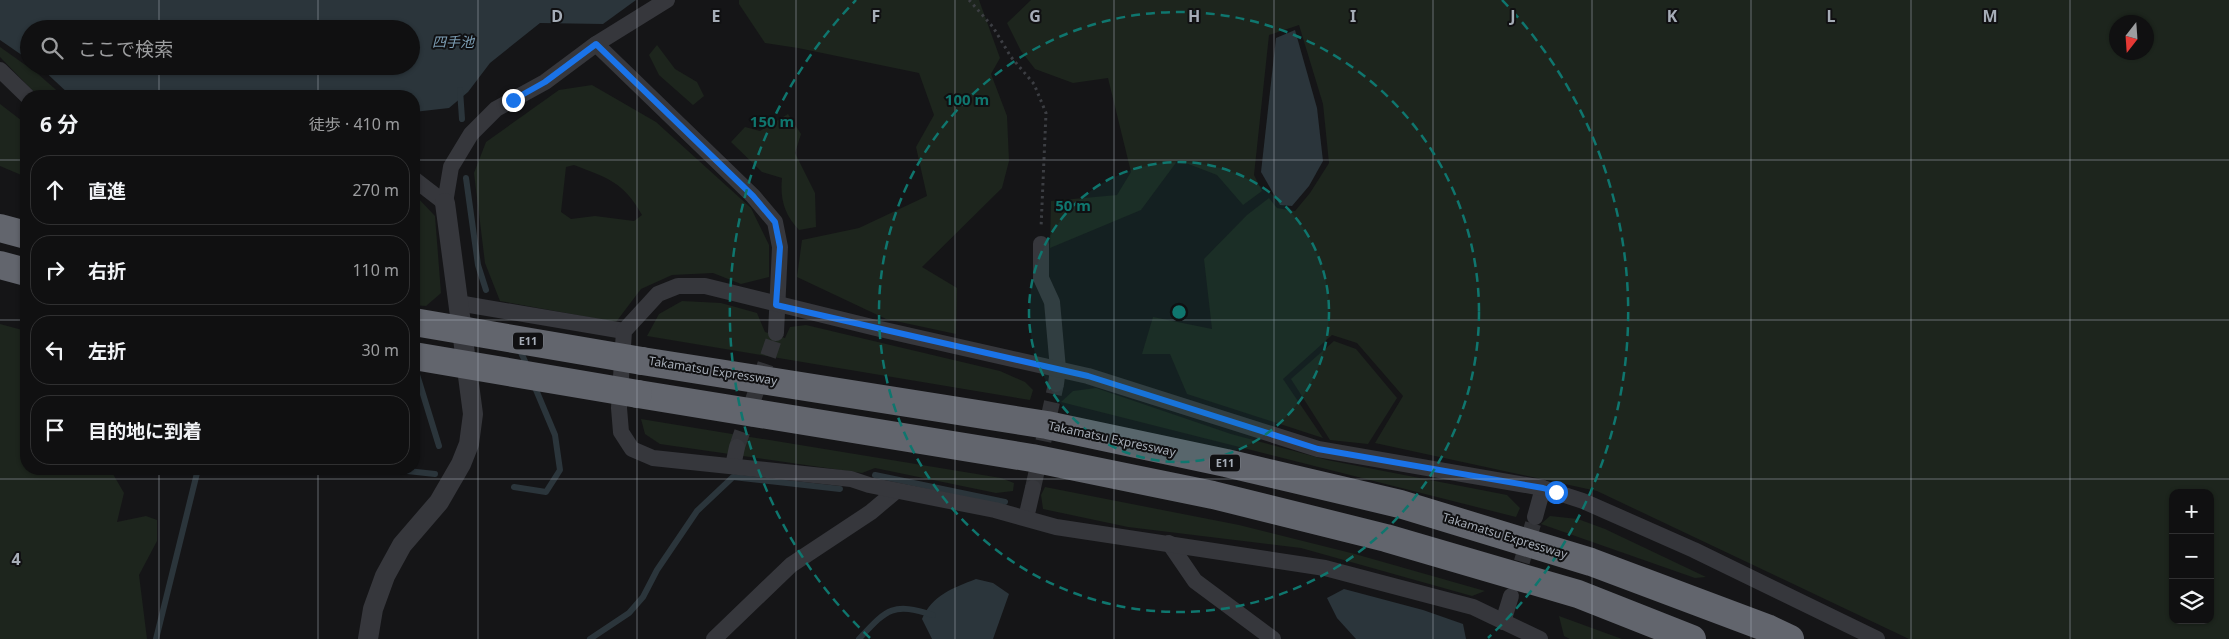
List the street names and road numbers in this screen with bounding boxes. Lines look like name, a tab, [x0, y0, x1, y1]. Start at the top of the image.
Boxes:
road number: E11	[513, 332, 543, 350]
street label: Takamatsu Expressway	[648, 352, 779, 389]
street label: Takamatsu Expressway	[1047, 417, 1178, 461]
road number: E11	[1210, 454, 1240, 472]
street label: Takamatsu Expressway	[1441, 508, 1571, 563]

